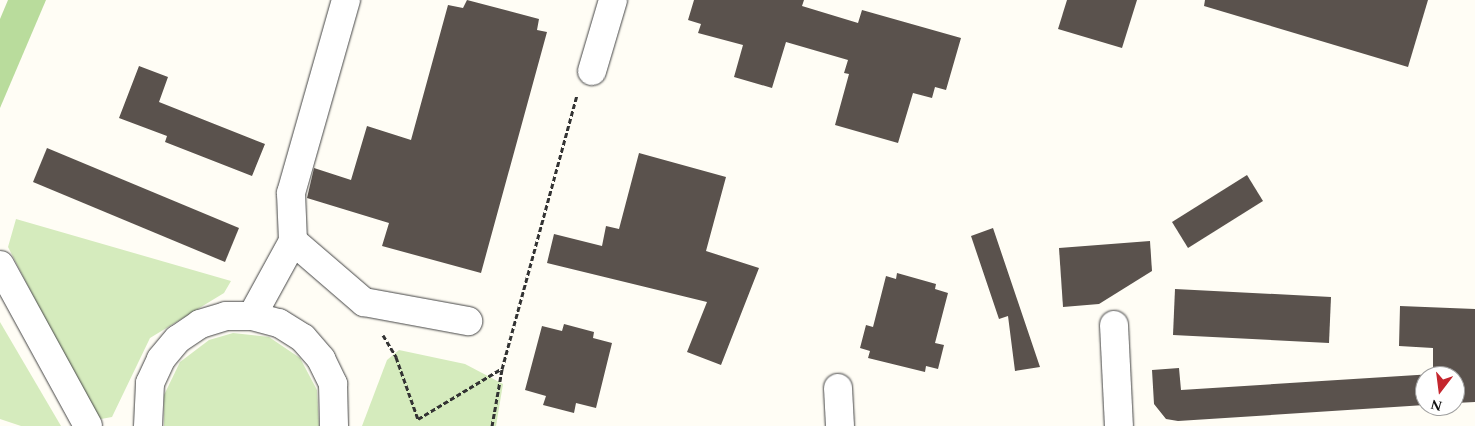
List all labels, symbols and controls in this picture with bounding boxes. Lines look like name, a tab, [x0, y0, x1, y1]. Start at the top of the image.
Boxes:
north arrow	[1415, 366, 1465, 416]
text: N	[1428, 393, 1444, 417]

